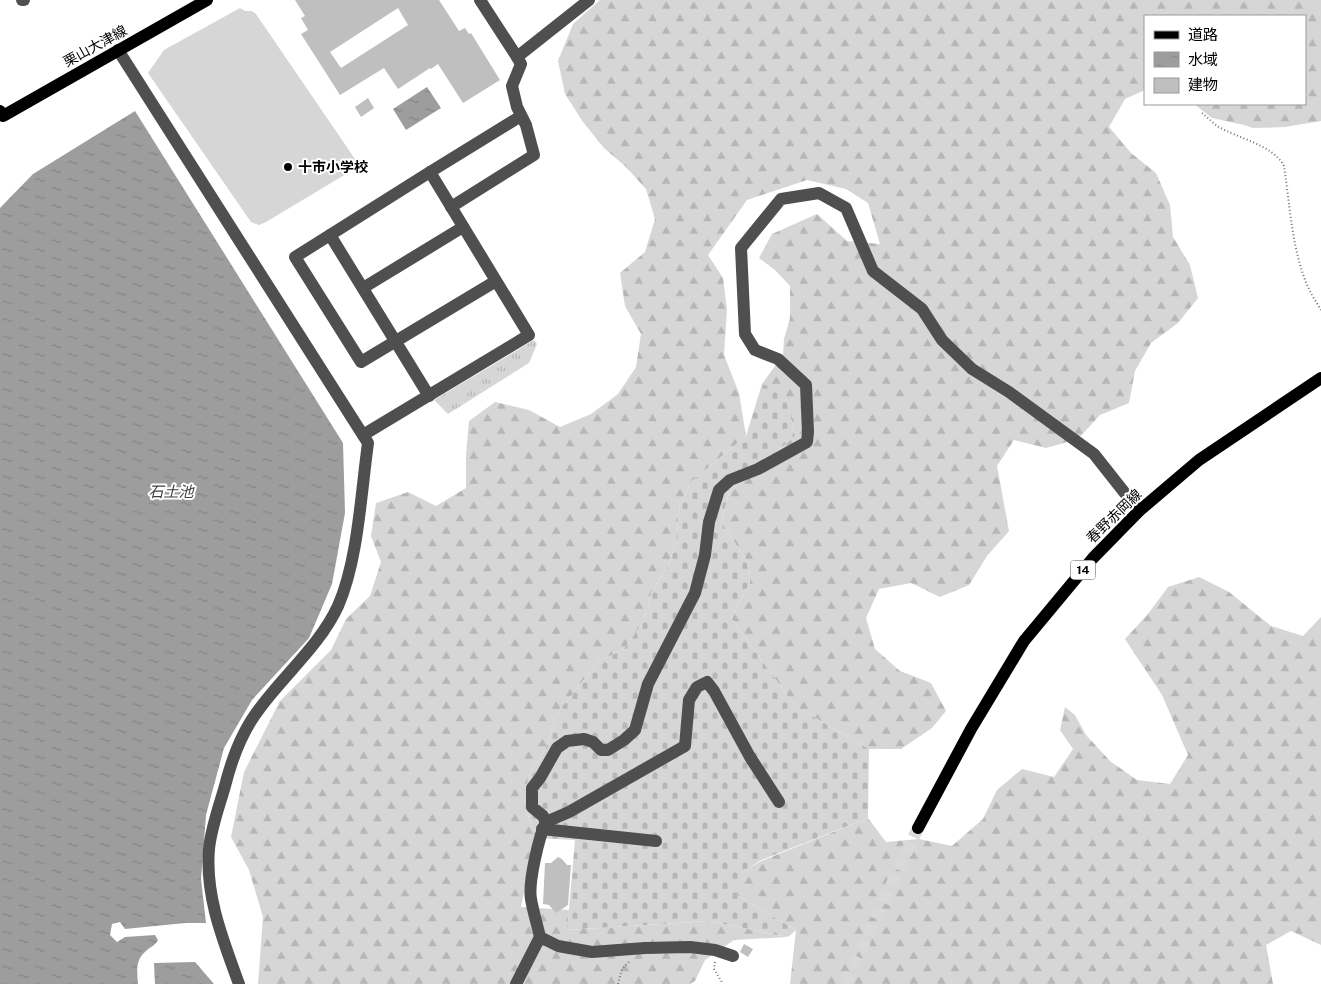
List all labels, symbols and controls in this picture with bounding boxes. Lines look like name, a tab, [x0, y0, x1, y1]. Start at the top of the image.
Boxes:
legend	[1144, 15, 1306, 105]
street label: 栗山大津線	[61, 22, 129, 70]
text: 道路	[1188, 26, 1218, 43]
text: 水域	[1188, 51, 1218, 68]
text: 建物	[1188, 76, 1218, 93]
place label: 十市小学校	[298, 159, 368, 175]
marker: 十市小学校	[282, 161, 294, 173]
water label: 石土池	[148, 483, 195, 500]
street label: 春野赤岡線	[1083, 486, 1145, 546]
road number: 14	[1070, 560, 1096, 580]

